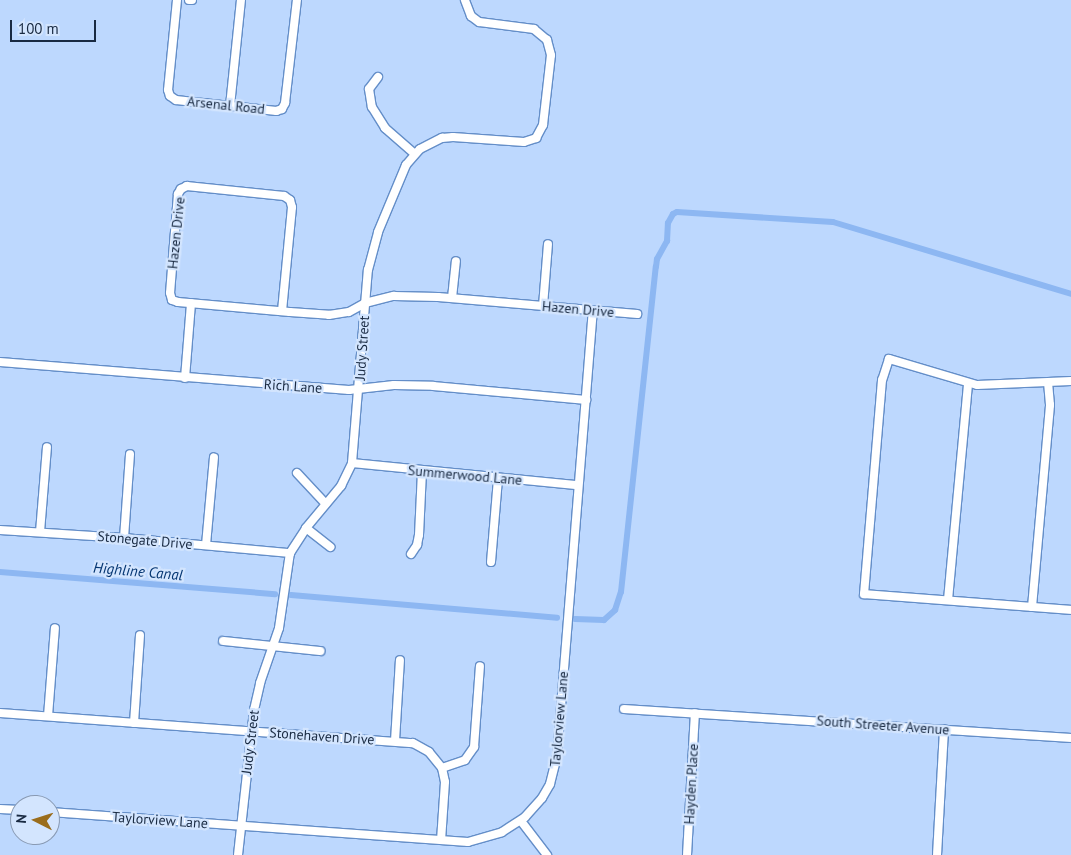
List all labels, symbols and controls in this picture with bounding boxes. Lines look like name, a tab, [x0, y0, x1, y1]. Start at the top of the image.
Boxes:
scale bar	[12, 10, 99, 42]
text: 100 m	[18, 19, 59, 38]
street label: Arsenal Road	[186, 93, 266, 117]
street label: Hazen Drive	[164, 196, 188, 270]
street label: Hazen Drive	[541, 297, 615, 321]
street label: Judy Street	[351, 315, 373, 381]
street label: Rich Lane	[263, 376, 323, 396]
street label: Summerwood Lane	[407, 462, 523, 488]
street label: Stonegate Drive	[97, 527, 193, 553]
water label: Highline Canal	[92, 558, 184, 584]
street label: Taylorview Lane	[546, 670, 572, 768]
street label: Judy Street	[238, 709, 262, 775]
street label: South Streeter Avenue	[816, 712, 950, 738]
street label: Stonehaven Drive	[269, 724, 375, 748]
street label: Hayden Place	[680, 743, 702, 825]
north arrow	[10, 795, 60, 845]
street label: Taylorview Lane	[111, 808, 209, 832]
text: N	[12, 813, 30, 824]

